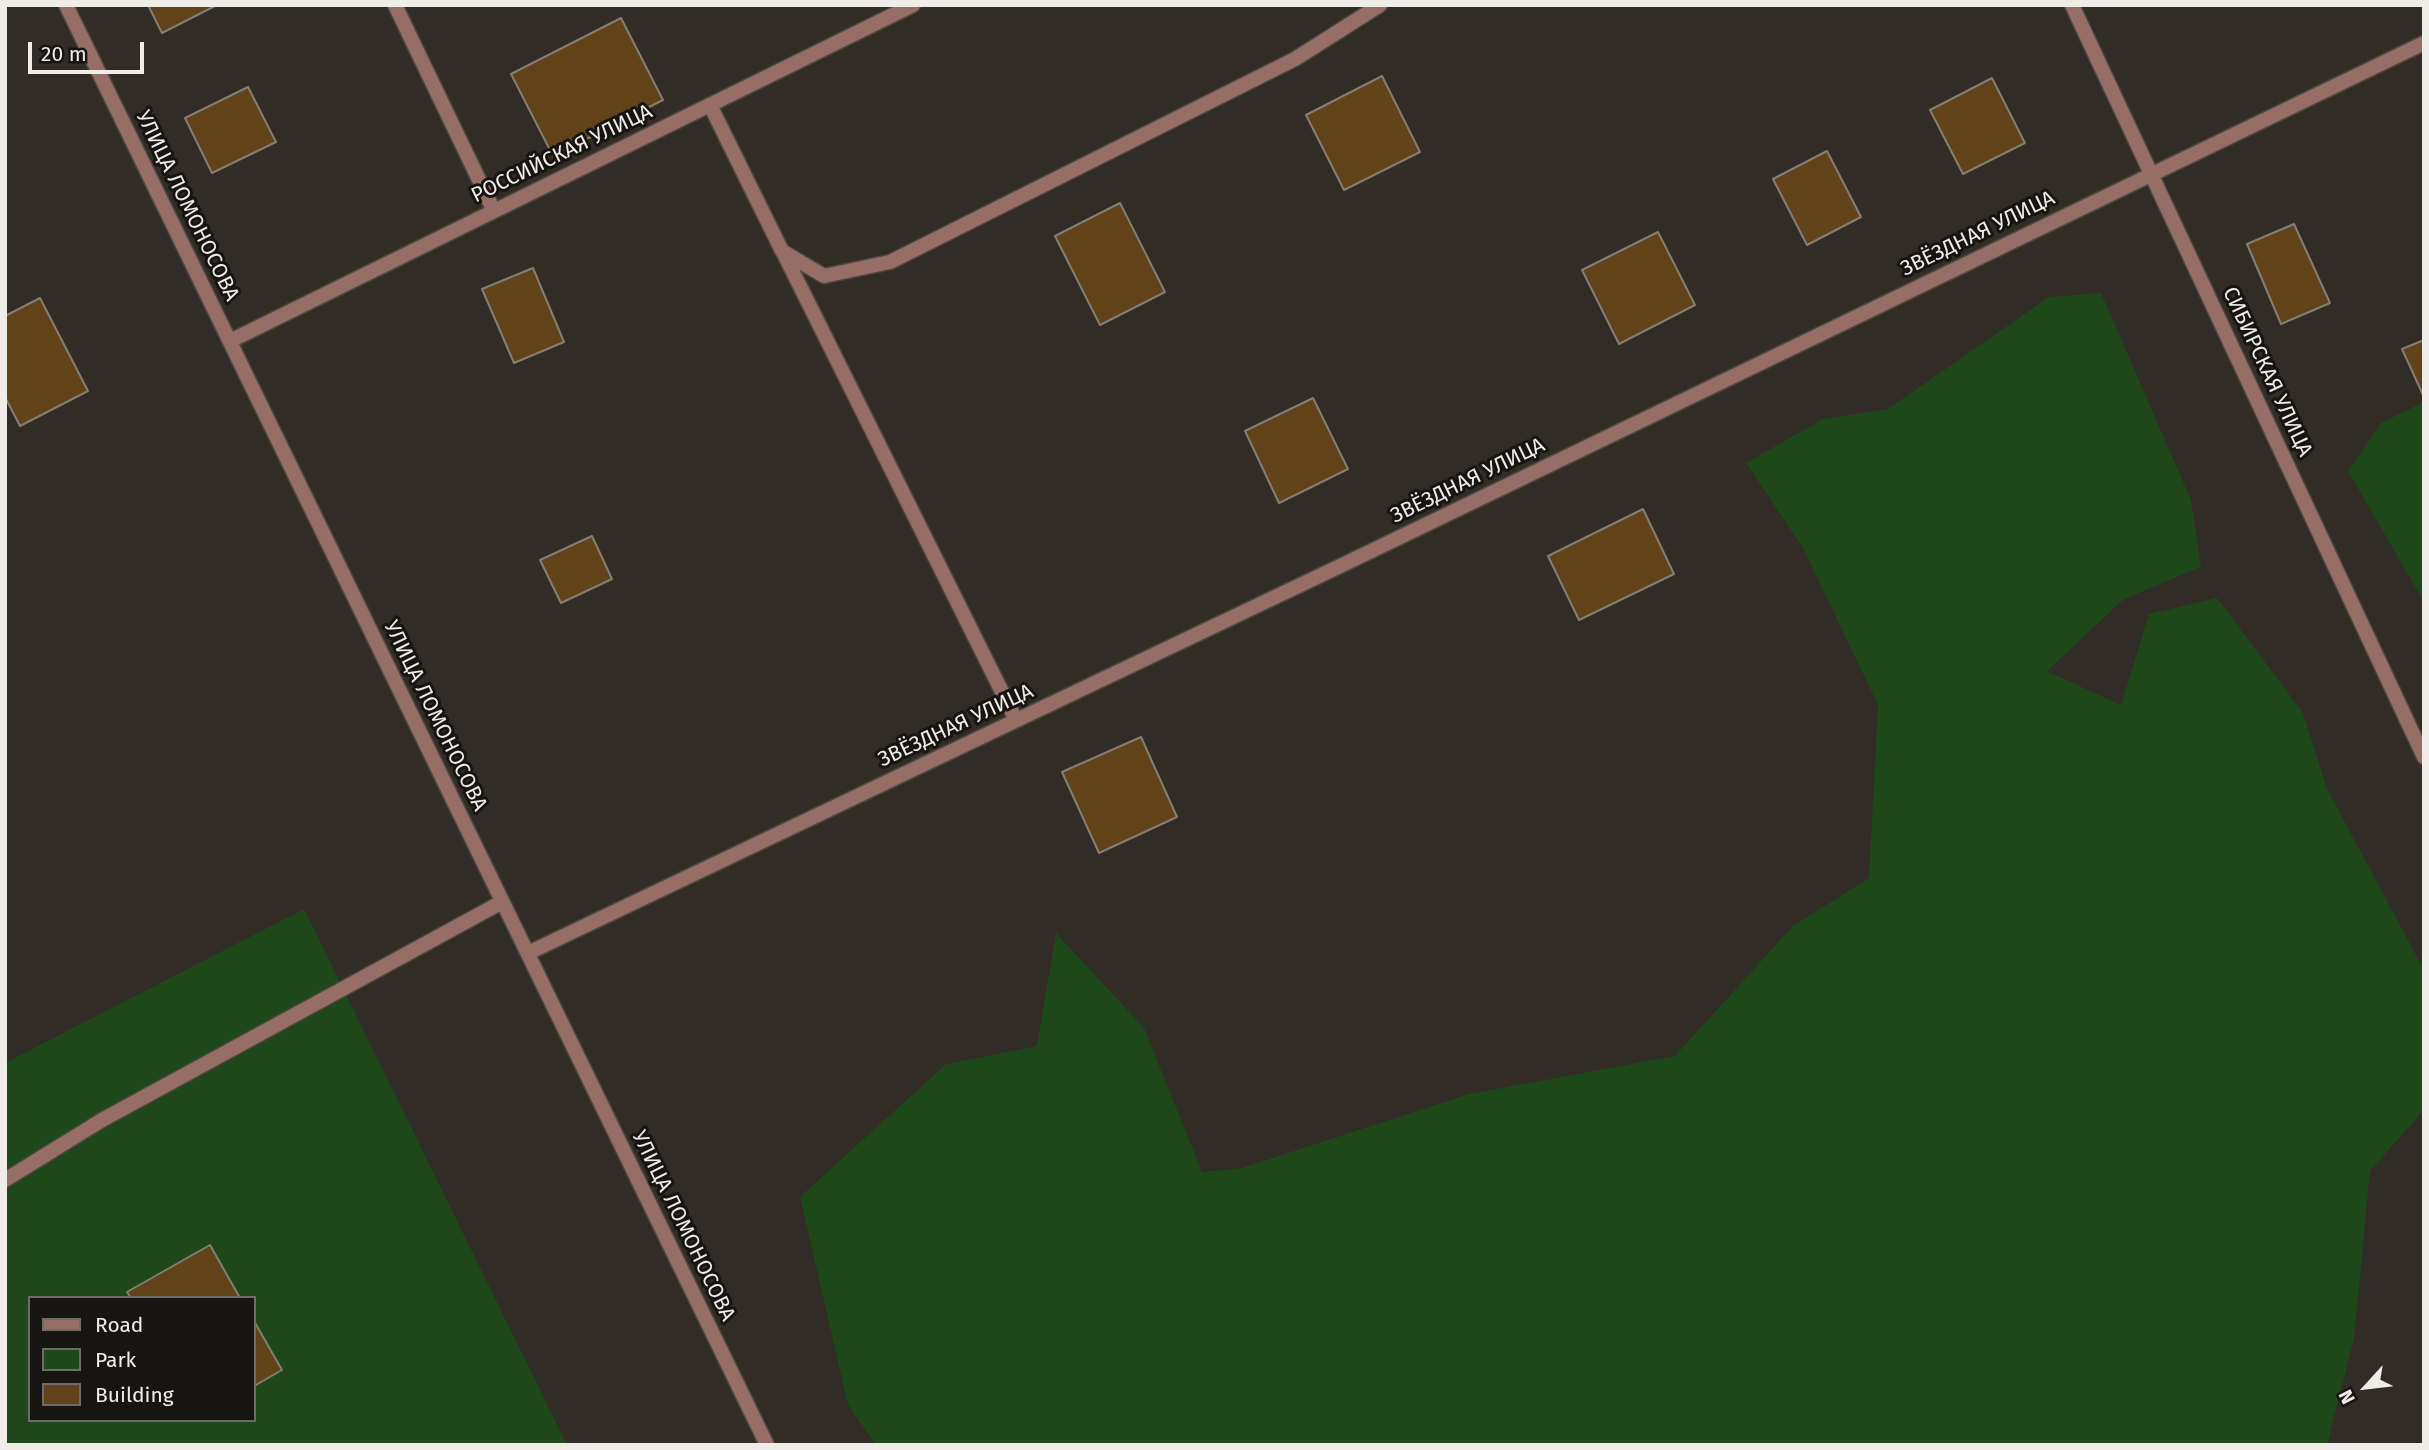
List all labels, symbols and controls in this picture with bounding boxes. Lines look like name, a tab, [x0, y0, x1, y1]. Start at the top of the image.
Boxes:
scale bar	[32, 28, 147, 72]
text: 20 m	[41, 41, 87, 67]
street label: РОССИЙСКАЯ УЛИЦА	[467, 99, 657, 209]
street label: УЛИЦА ЛОМОНОСОВА	[130, 107, 244, 305]
street label: ЗВЁЗДНАЯ УЛИЦА	[1897, 186, 2059, 282]
street label: СИБИРСКАЯ УЛИЦА	[2217, 283, 2317, 461]
street label: ЗВЁЗДНАЯ УЛИЦА	[1387, 433, 1549, 529]
street label: УЛИЦА ЛОМОНОСОВА	[378, 617, 492, 815]
street label: ЗВЁЗДНАЯ УЛИЦА	[875, 679, 1037, 773]
street label: УЛИЦА ЛОМОНОСОВА	[626, 1127, 740, 1325]
legend	[28, 1296, 256, 1422]
text: Road	[95, 1312, 143, 1338]
text: Park	[95, 1347, 136, 1373]
north arrow	[2331, 1352, 2401, 1422]
text: Building	[95, 1382, 174, 1408]
text: N	[2334, 1386, 2360, 1408]

